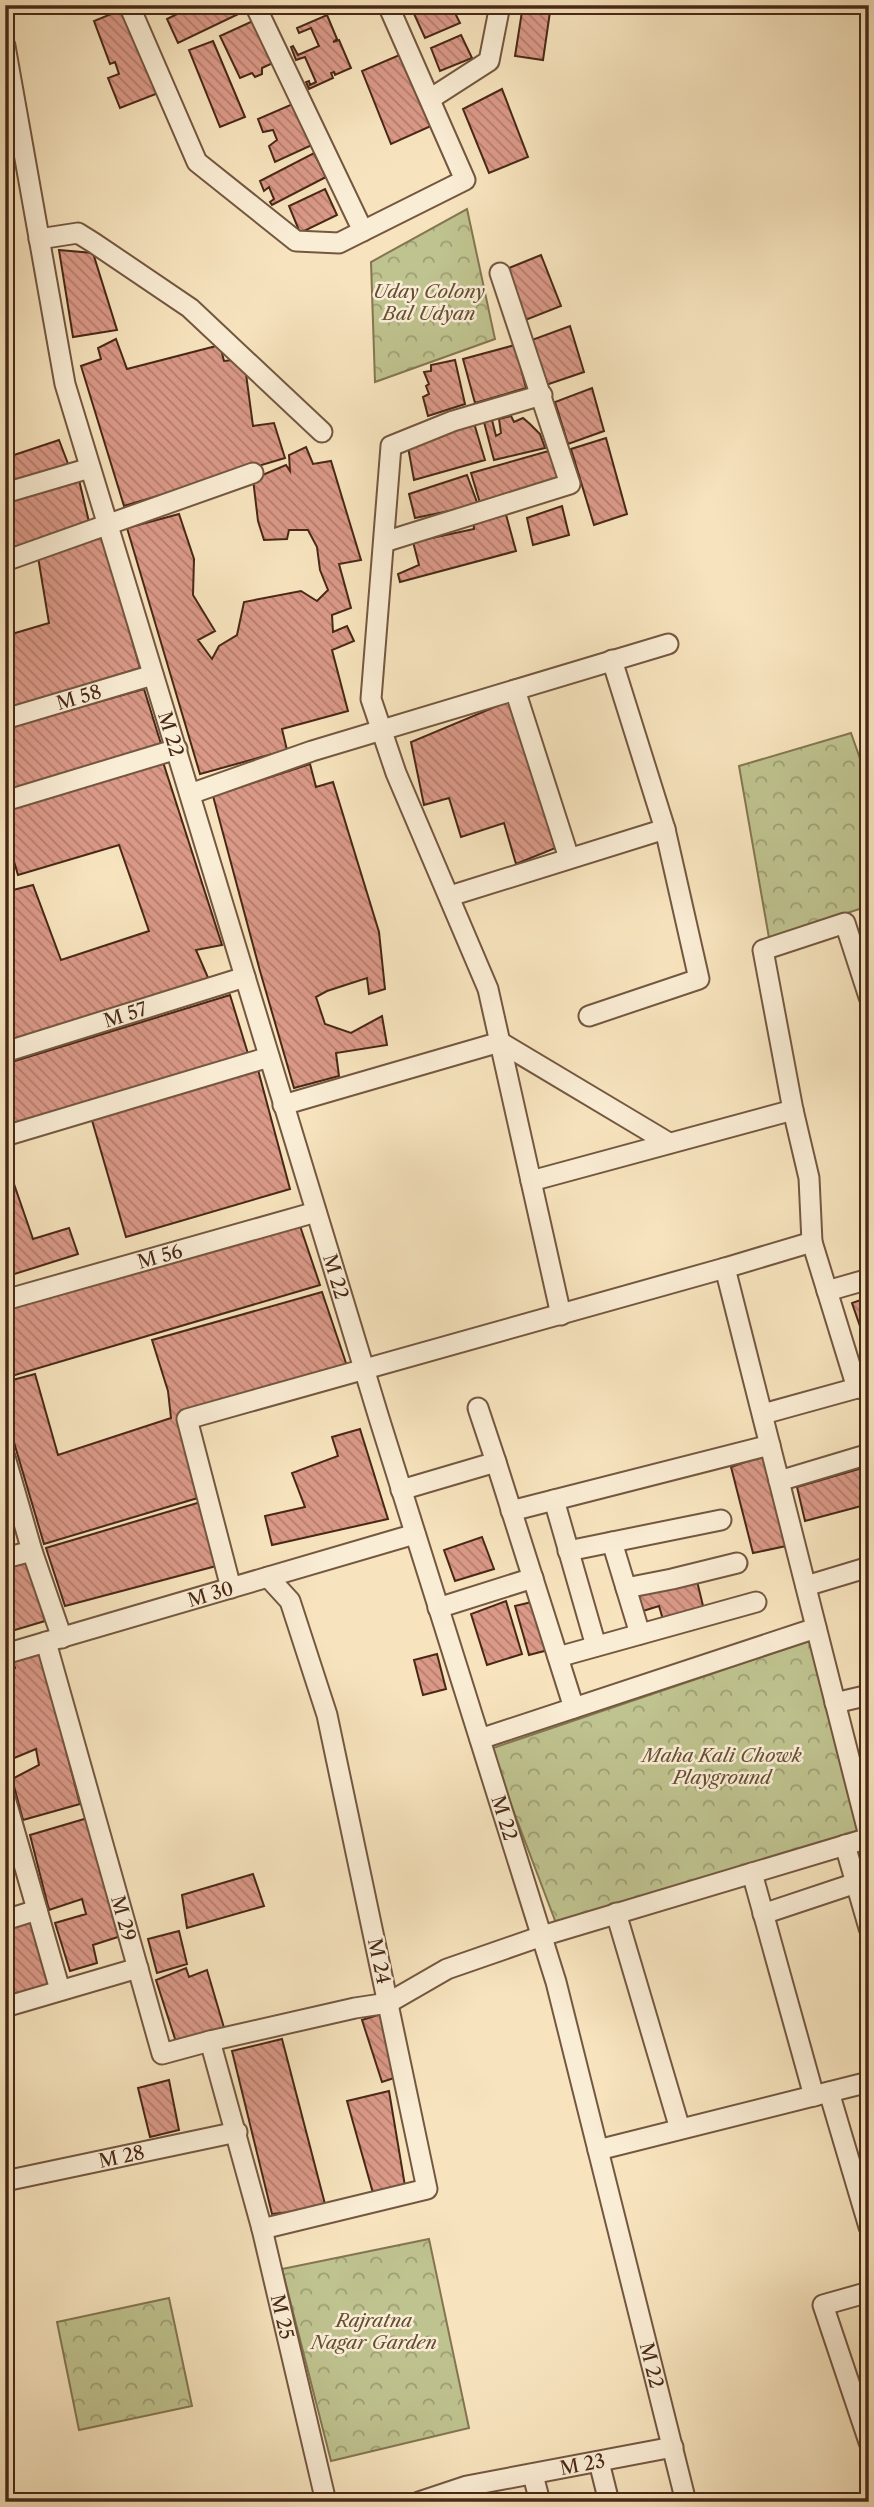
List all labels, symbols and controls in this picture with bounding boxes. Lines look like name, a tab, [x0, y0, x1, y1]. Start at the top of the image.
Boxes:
park label: Uday Colony Bal Udyan	[373, 280, 485, 325]
street label: M 58	[54, 679, 104, 715]
street label: M 22	[154, 709, 189, 759]
street label: M 57	[101, 997, 150, 1032]
street label: M 56	[135, 1239, 185, 1273]
street label: M 22	[318, 1251, 354, 1302]
street label: M 30	[185, 1576, 236, 1611]
park label: Maha Kali Chowk Playground	[640, 1744, 802, 1789]
street label: M 22	[487, 1792, 522, 1843]
street label: M 29	[106, 1893, 141, 1944]
street label: M 24	[363, 1936, 395, 1986]
street label: M 28	[96, 2140, 147, 2172]
street label: M 25	[266, 2292, 299, 2342]
park label: Rajratna Nagar Garden	[309, 2309, 437, 2354]
street label: M 22	[635, 2340, 669, 2390]
street label: M 23	[558, 2449, 607, 2480]

